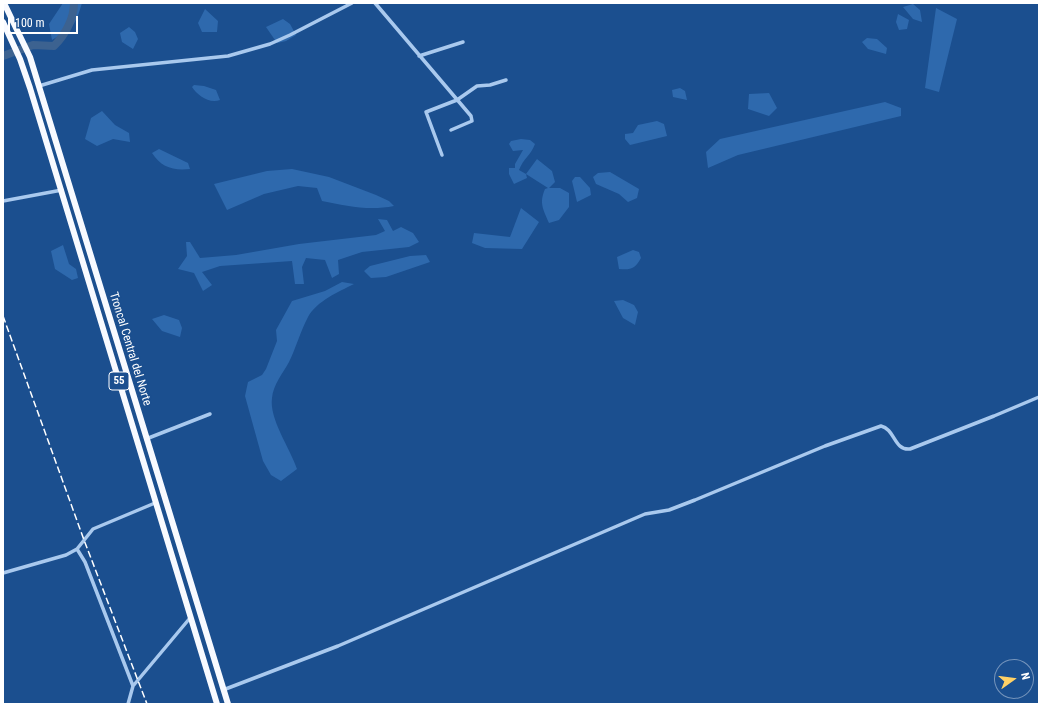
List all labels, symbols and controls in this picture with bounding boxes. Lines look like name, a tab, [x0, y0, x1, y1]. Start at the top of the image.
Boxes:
scale bar	[10, 8, 80, 34]
text: 100 m	[15, 16, 45, 30]
street label: Troncal Central del Norte	[106, 290, 154, 408]
road number: 55	[109, 372, 129, 390]
north arrow	[994, 659, 1034, 699]
text: N	[1018, 671, 1032, 681]

